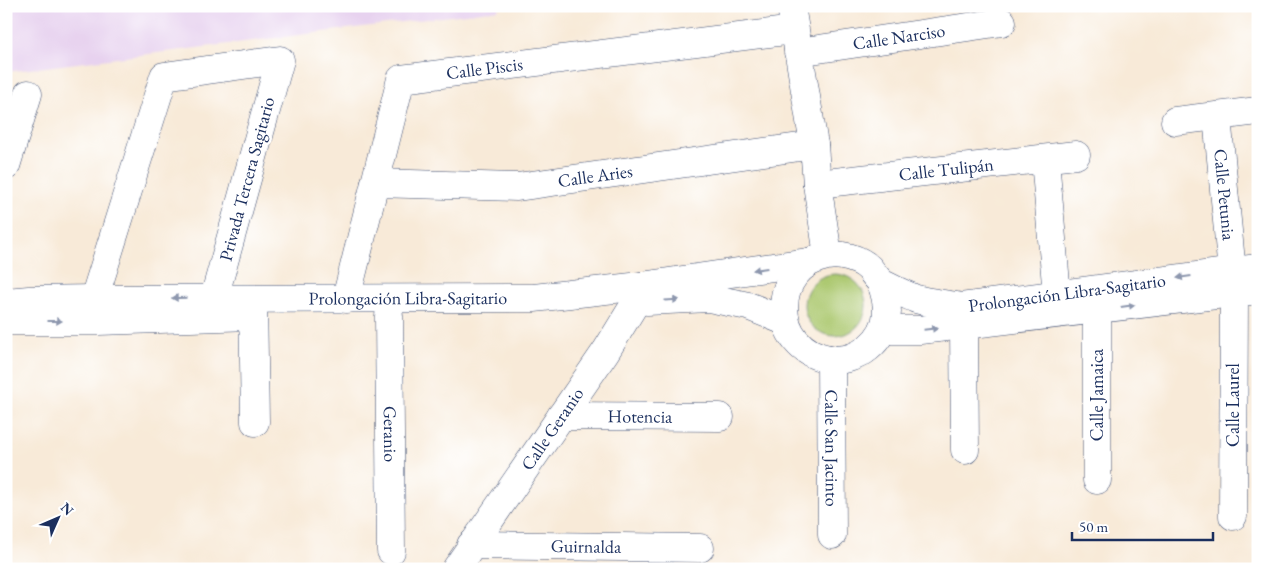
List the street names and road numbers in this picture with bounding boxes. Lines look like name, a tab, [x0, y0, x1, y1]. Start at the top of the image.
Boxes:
street label: Calle Narciso	[851, 18, 947, 55]
street label: Calle Piscis	[445, 52, 524, 84]
street label: Privada Tercera Sagitario	[214, 94, 280, 263]
street label: Calle Petunia	[1209, 148, 1241, 242]
street label: Calle Tulipán	[898, 152, 995, 186]
street label: Calle Aries	[556, 159, 634, 192]
street label: Prolongación Libra-Sagitario	[967, 268, 1167, 317]
street label: Prolongación Libra-Sagitario	[309, 286, 507, 310]
street label: Calle Jamaica	[1085, 348, 1108, 441]
street label: Calle Laurel	[1221, 363, 1244, 447]
street label: Calle Geranio	[515, 383, 589, 475]
street label: Calle San Jacinto	[820, 389, 844, 507]
street label: Hotencia	[608, 404, 673, 428]
street label: Geranio	[379, 406, 402, 462]
street label: Guirnalda	[551, 534, 622, 558]

